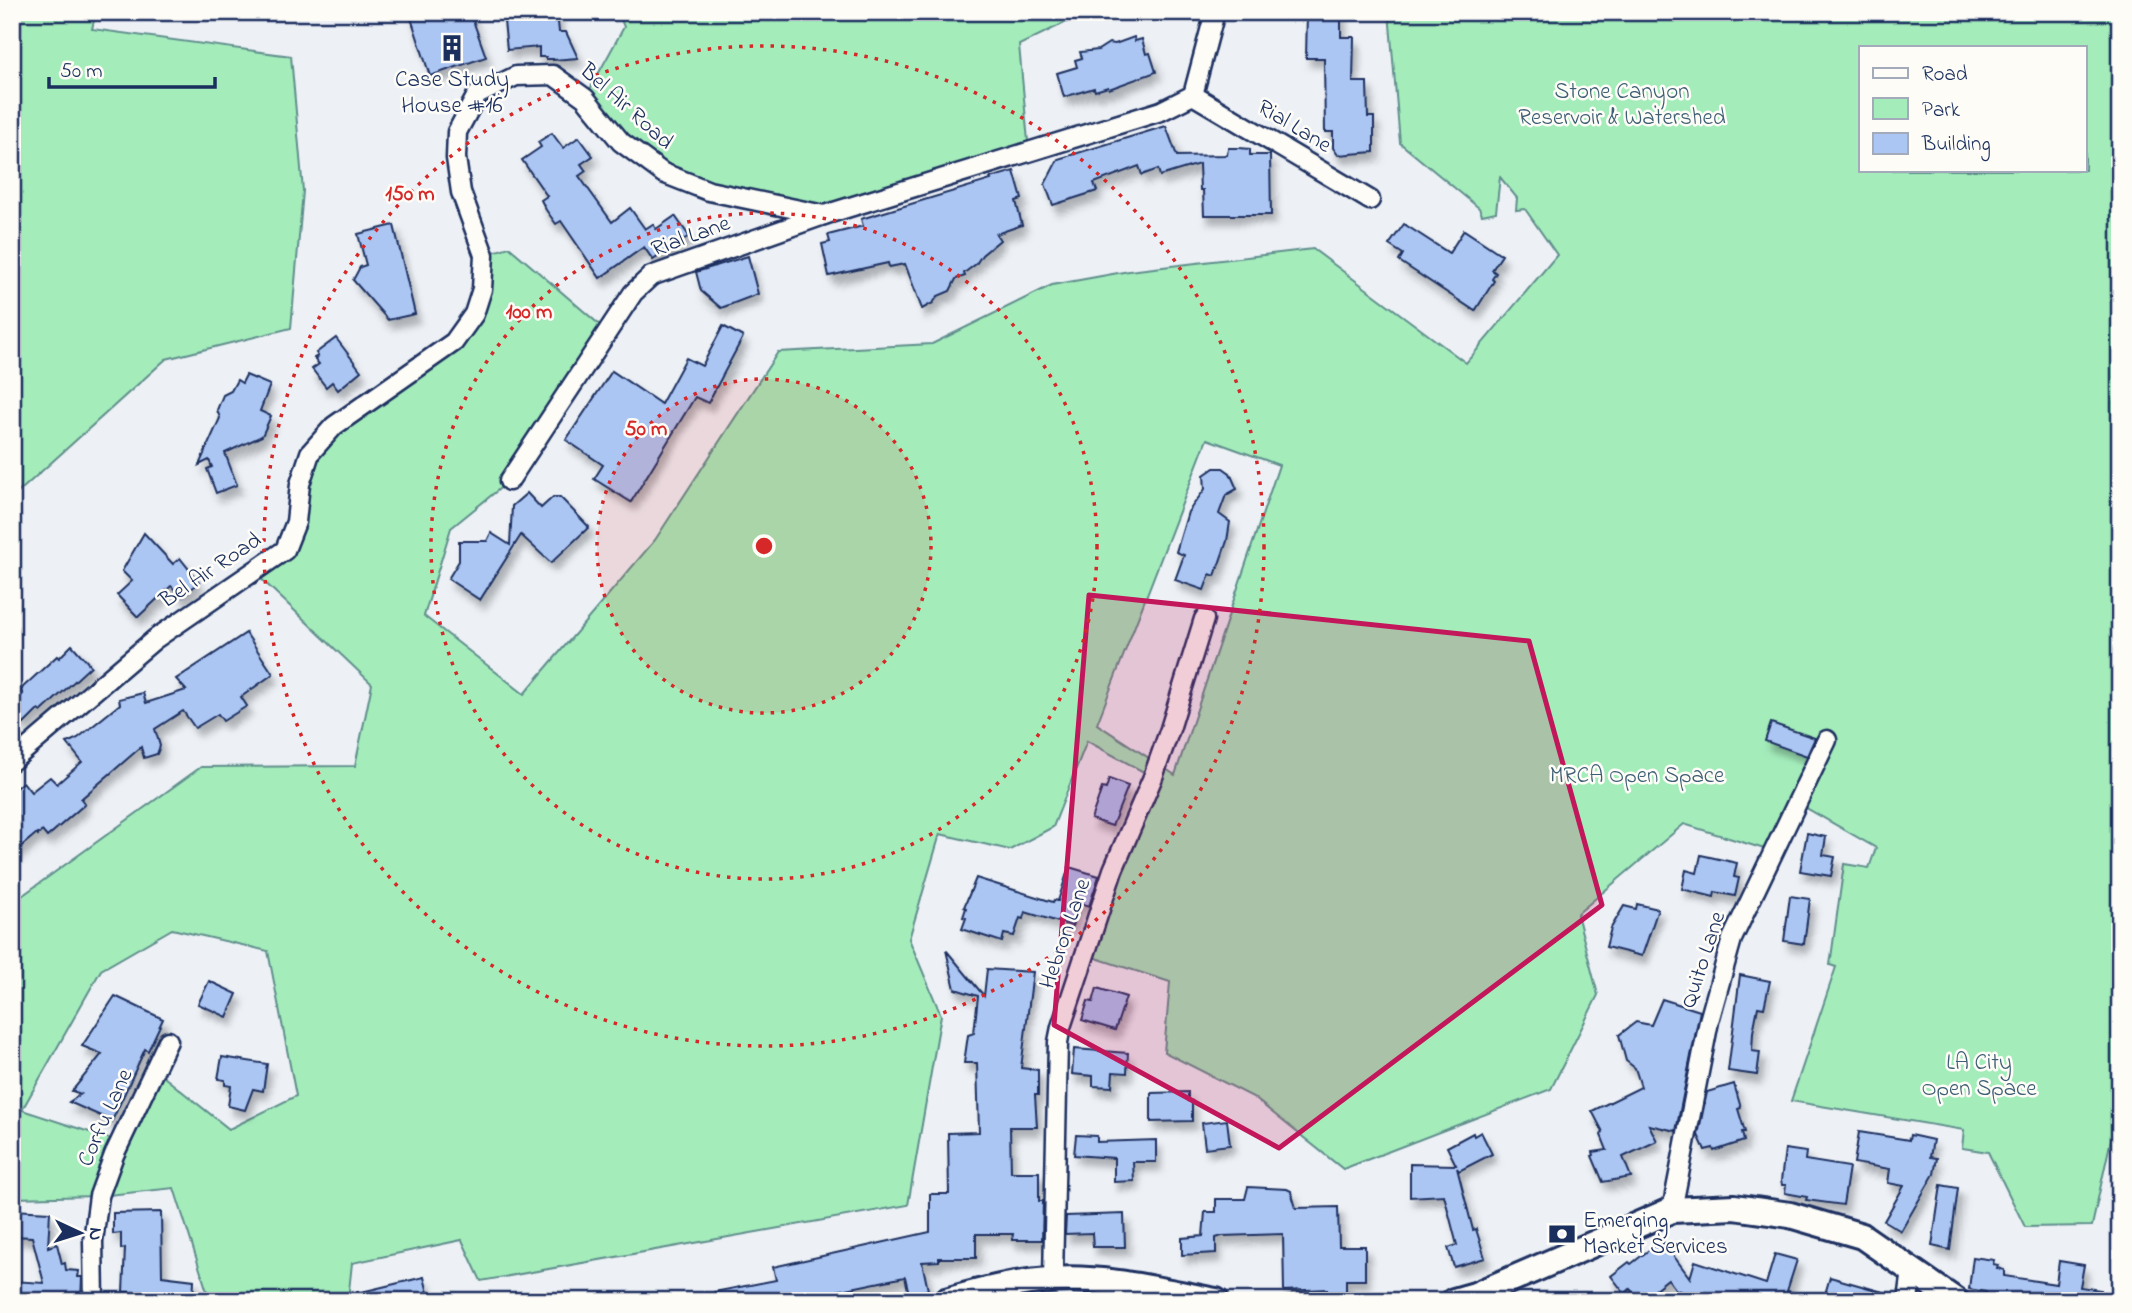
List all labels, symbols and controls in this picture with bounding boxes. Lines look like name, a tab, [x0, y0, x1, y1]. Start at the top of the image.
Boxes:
building icon: Case Study House #16	[437, 33, 467, 63]
scale bar	[49, 46, 215, 90]
legend	[1859, 46, 2086, 172]
street label: Bel Air Road	[571, 55, 680, 158]
text: 50 m	[60, 57, 103, 87]
text: Road	[1922, 60, 1968, 90]
place label: Case Study House #16	[395, 64, 509, 123]
park label: Stone Canyon Reservoir & Watershed	[1518, 76, 1726, 135]
street label: Rial Lane	[1251, 92, 1338, 162]
text: Park	[1922, 96, 1961, 126]
text: Building	[1921, 130, 1991, 162]
text: 150 m	[385, 180, 435, 210]
street label: Rial Lane	[647, 207, 736, 266]
text: 100 m	[506, 298, 552, 328]
text: 50 m	[625, 415, 667, 445]
street label: Bel Air Road	[153, 525, 269, 618]
centre of rings	[752, 534, 776, 558]
park label: MRCA Open Space	[1550, 760, 1725, 793]
street label: Hebron Lane	[1032, 874, 1100, 994]
street label: Quito Lane	[1673, 907, 1735, 1013]
park label: LA City Open Space	[1921, 1047, 2037, 1106]
street label: Corfu Lane	[70, 1063, 142, 1172]
north arrow	[46, 1198, 116, 1268]
place label: Emerging Market Services	[1583, 1205, 1728, 1264]
bank icon: Emerging Market Services	[1547, 1219, 1577, 1249]
text: N	[81, 1227, 108, 1242]

